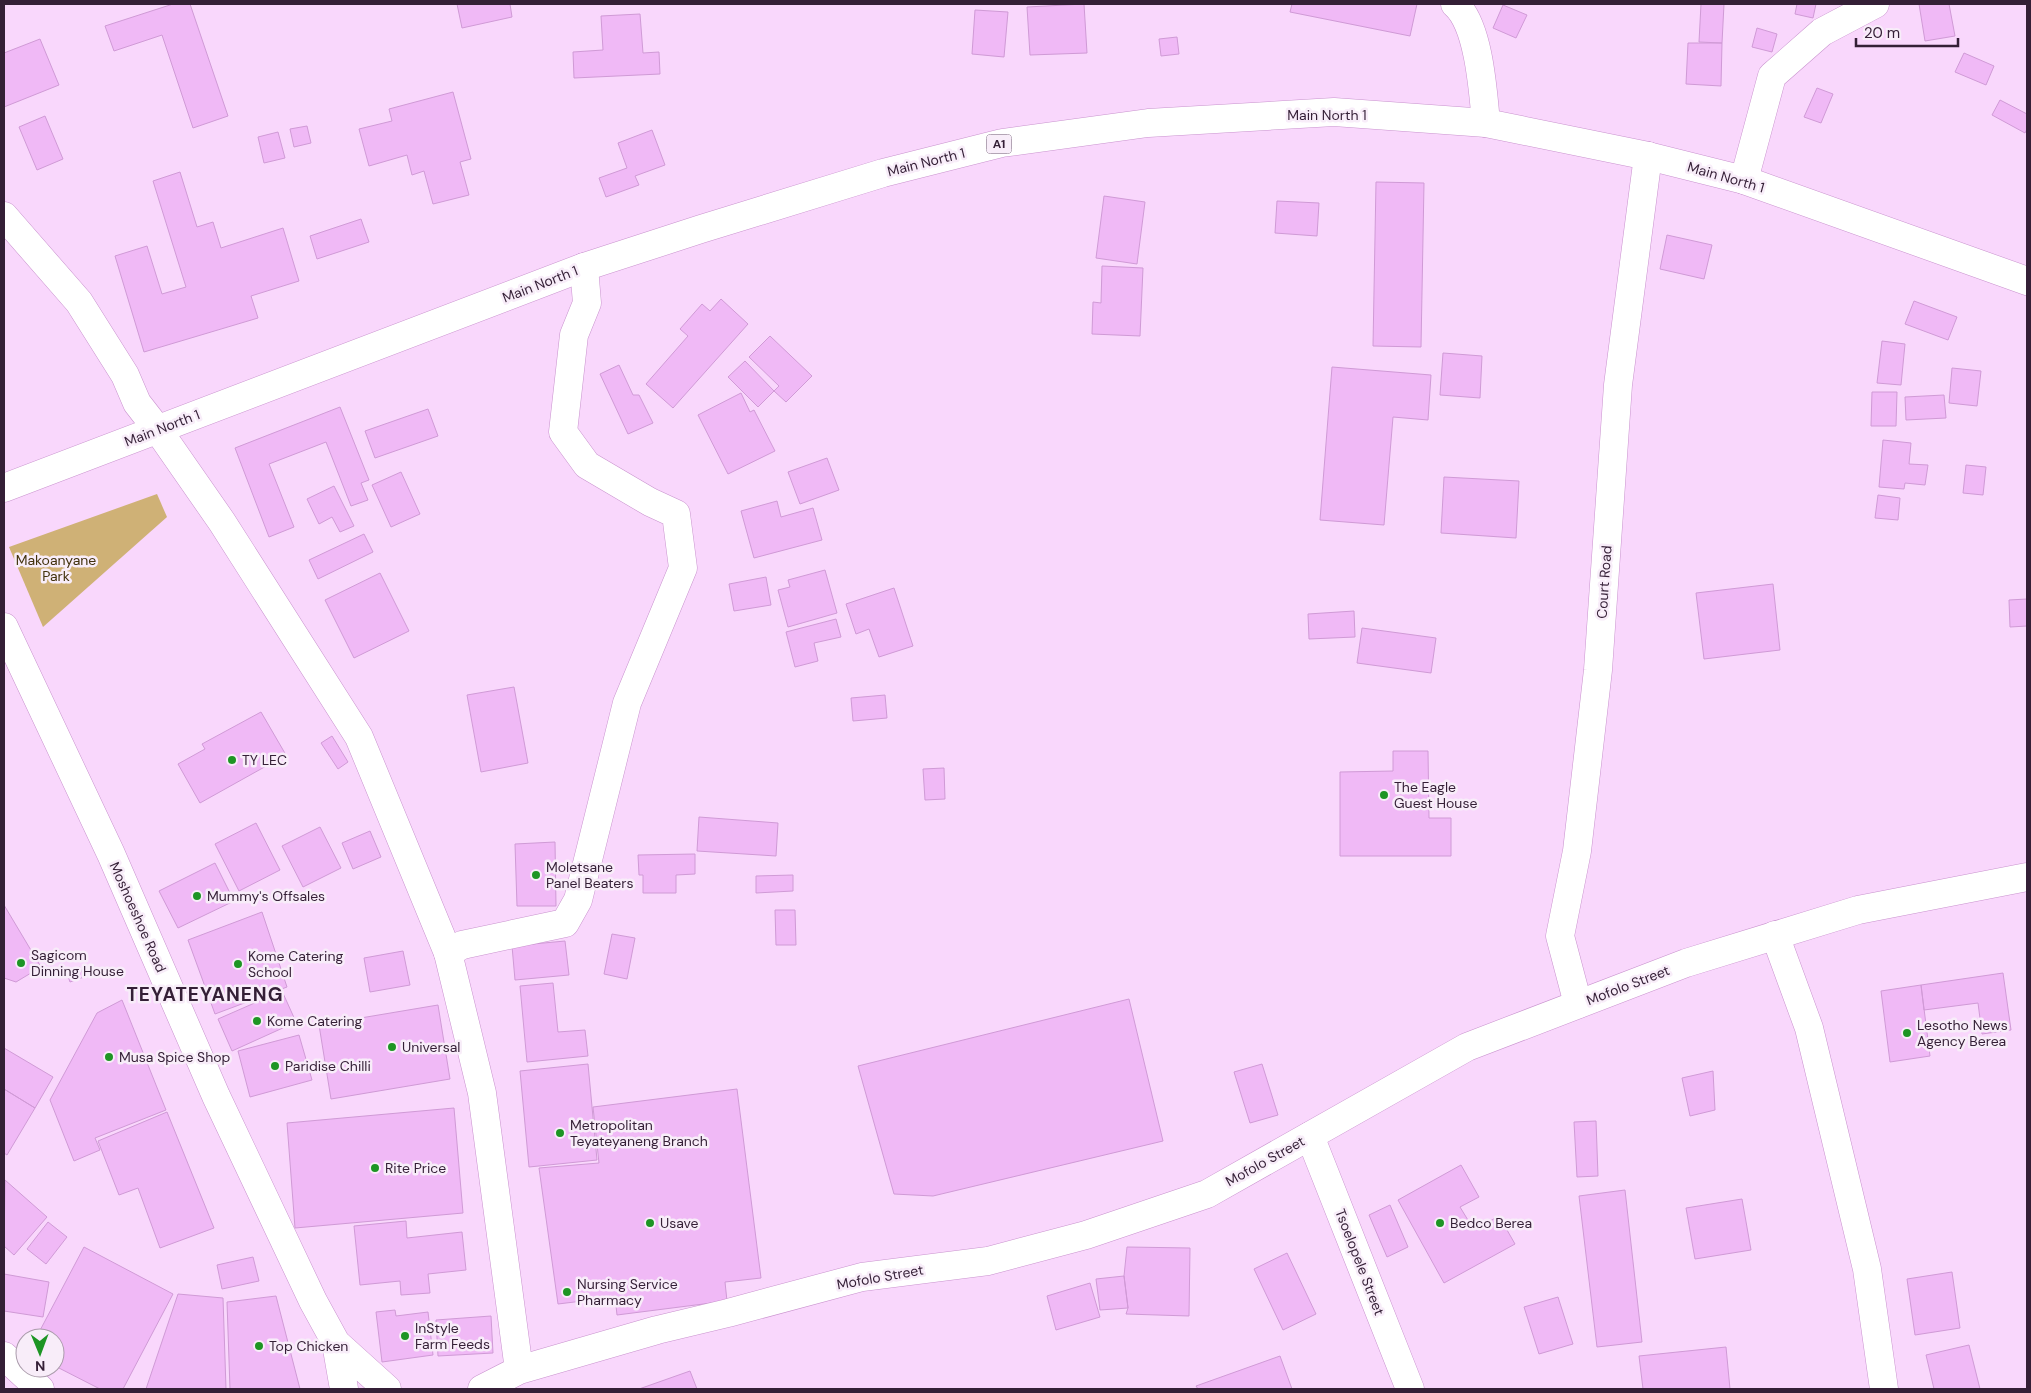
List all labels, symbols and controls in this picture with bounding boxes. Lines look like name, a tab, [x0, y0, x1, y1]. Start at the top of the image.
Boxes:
scale bar	[1856, 15, 1958, 47]
text: 20 m	[1864, 23, 1900, 43]
street label: Main North 1	[1287, 106, 1367, 124]
road number: A1	[986, 134, 1012, 154]
street label: Main North 1	[885, 144, 967, 180]
street label: Main North 1	[1685, 157, 1767, 197]
street label: Main North 1	[500, 261, 580, 307]
street label: Main North 1	[122, 405, 202, 451]
street label: Court Road	[1592, 545, 1616, 619]
park label: Makoanyane Park	[16, 551, 96, 585]
place label: TY LEC	[242, 751, 287, 769]
marker: TY LEC	[226, 754, 238, 766]
place label: The Eagle Guest House	[1394, 778, 1477, 812]
marker: The Eagle Guest House	[1378, 789, 1390, 801]
place label: Moletsane Panel Beaters	[546, 858, 634, 892]
street label: Moshoeshoe Road	[106, 859, 170, 975]
marker: Moletsane Panel Beaters	[530, 869, 542, 881]
place label: Mummy's Offsales	[207, 887, 325, 905]
marker: Mummy's Offsales	[191, 890, 203, 902]
place label: Sagicom Dinning House	[31, 946, 124, 980]
place label: Kome Catering School	[248, 947, 343, 981]
marker: Sagicom Dinning House	[15, 957, 27, 969]
marker: Kome Catering School	[232, 958, 244, 970]
street label: Mofolo Street	[1584, 961, 1672, 1009]
district label: TEYATEYANENG	[127, 982, 283, 1007]
place label: Kome Catering	[267, 1012, 362, 1030]
marker: Kome Catering	[251, 1015, 263, 1027]
place label: Lesotho News Agency Berea	[1917, 1016, 2008, 1050]
marker: Lesotho News Agency Berea	[1901, 1027, 1913, 1039]
place label: Universal	[402, 1038, 461, 1056]
marker: Universal	[386, 1041, 398, 1053]
place label: Musa Spice Shop	[119, 1048, 231, 1066]
marker: Musa Spice Shop	[103, 1051, 115, 1063]
place label: Paridise Chilli	[285, 1057, 371, 1075]
marker: Paridise Chilli	[269, 1060, 281, 1072]
place label: Metropolitan Teyateyaneng Branch	[570, 1116, 708, 1150]
marker: Metropolitan Teyateyaneng Branch	[554, 1127, 566, 1139]
street label: Mofolo Street	[1222, 1132, 1308, 1190]
place label: Rite Price	[385, 1159, 446, 1177]
marker: Rite Price	[369, 1162, 381, 1174]
street label: Tsoelopele Street	[1331, 1206, 1389, 1318]
place label: Usave	[660, 1214, 699, 1232]
place label: Bedco Berea	[1450, 1214, 1532, 1232]
marker: Usave	[644, 1217, 656, 1229]
marker: Bedco Berea	[1434, 1217, 1446, 1229]
street label: Mofolo Street	[835, 1261, 925, 1293]
place label: Nursing Service Pharmacy	[577, 1275, 678, 1309]
marker: Nursing Service Pharmacy	[561, 1286, 573, 1298]
place label: InStyle Farm Feeds	[415, 1319, 490, 1353]
north arrow	[15, 1328, 65, 1378]
marker: InStyle Farm Feeds	[399, 1330, 411, 1342]
place label: Top Chicken	[269, 1337, 348, 1355]
marker: Top Chicken	[253, 1340, 265, 1352]
text: N	[35, 1357, 45, 1375]

